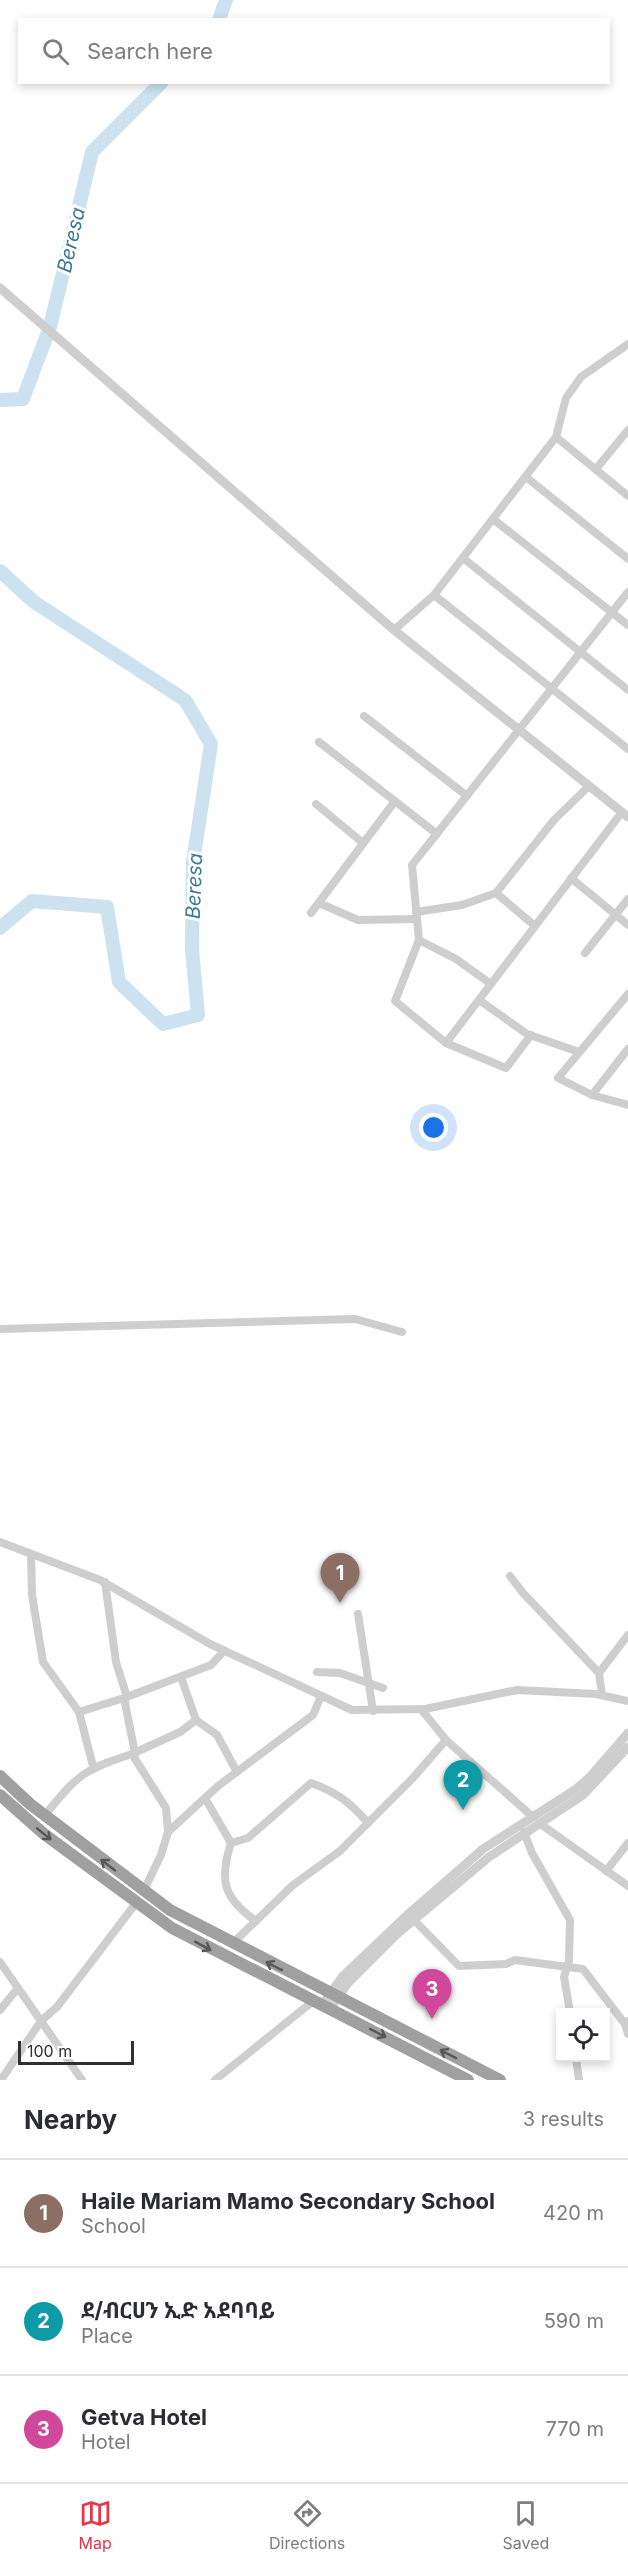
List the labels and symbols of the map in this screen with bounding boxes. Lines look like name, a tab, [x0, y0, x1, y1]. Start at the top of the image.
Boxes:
water label: Beresa	[52, 205, 90, 275]
water label: Beresa	[181, 853, 207, 919]
your location	[419, 1113, 448, 1142]
pin: 1	[320, 1554, 360, 1603]
pin: 2	[444, 1760, 482, 1810]
one-way arrow	[36, 1827, 52, 1840]
one-way arrow	[100, 1858, 116, 1871]
one-way arrow	[194, 1941, 212, 1952]
one-way arrow	[265, 1959, 283, 1971]
pin: 3	[412, 1970, 452, 2019]
one-way arrow	[368, 2028, 386, 2040]
scale bar	[18, 2038, 134, 2066]
one-way arrow	[439, 2047, 457, 2059]

